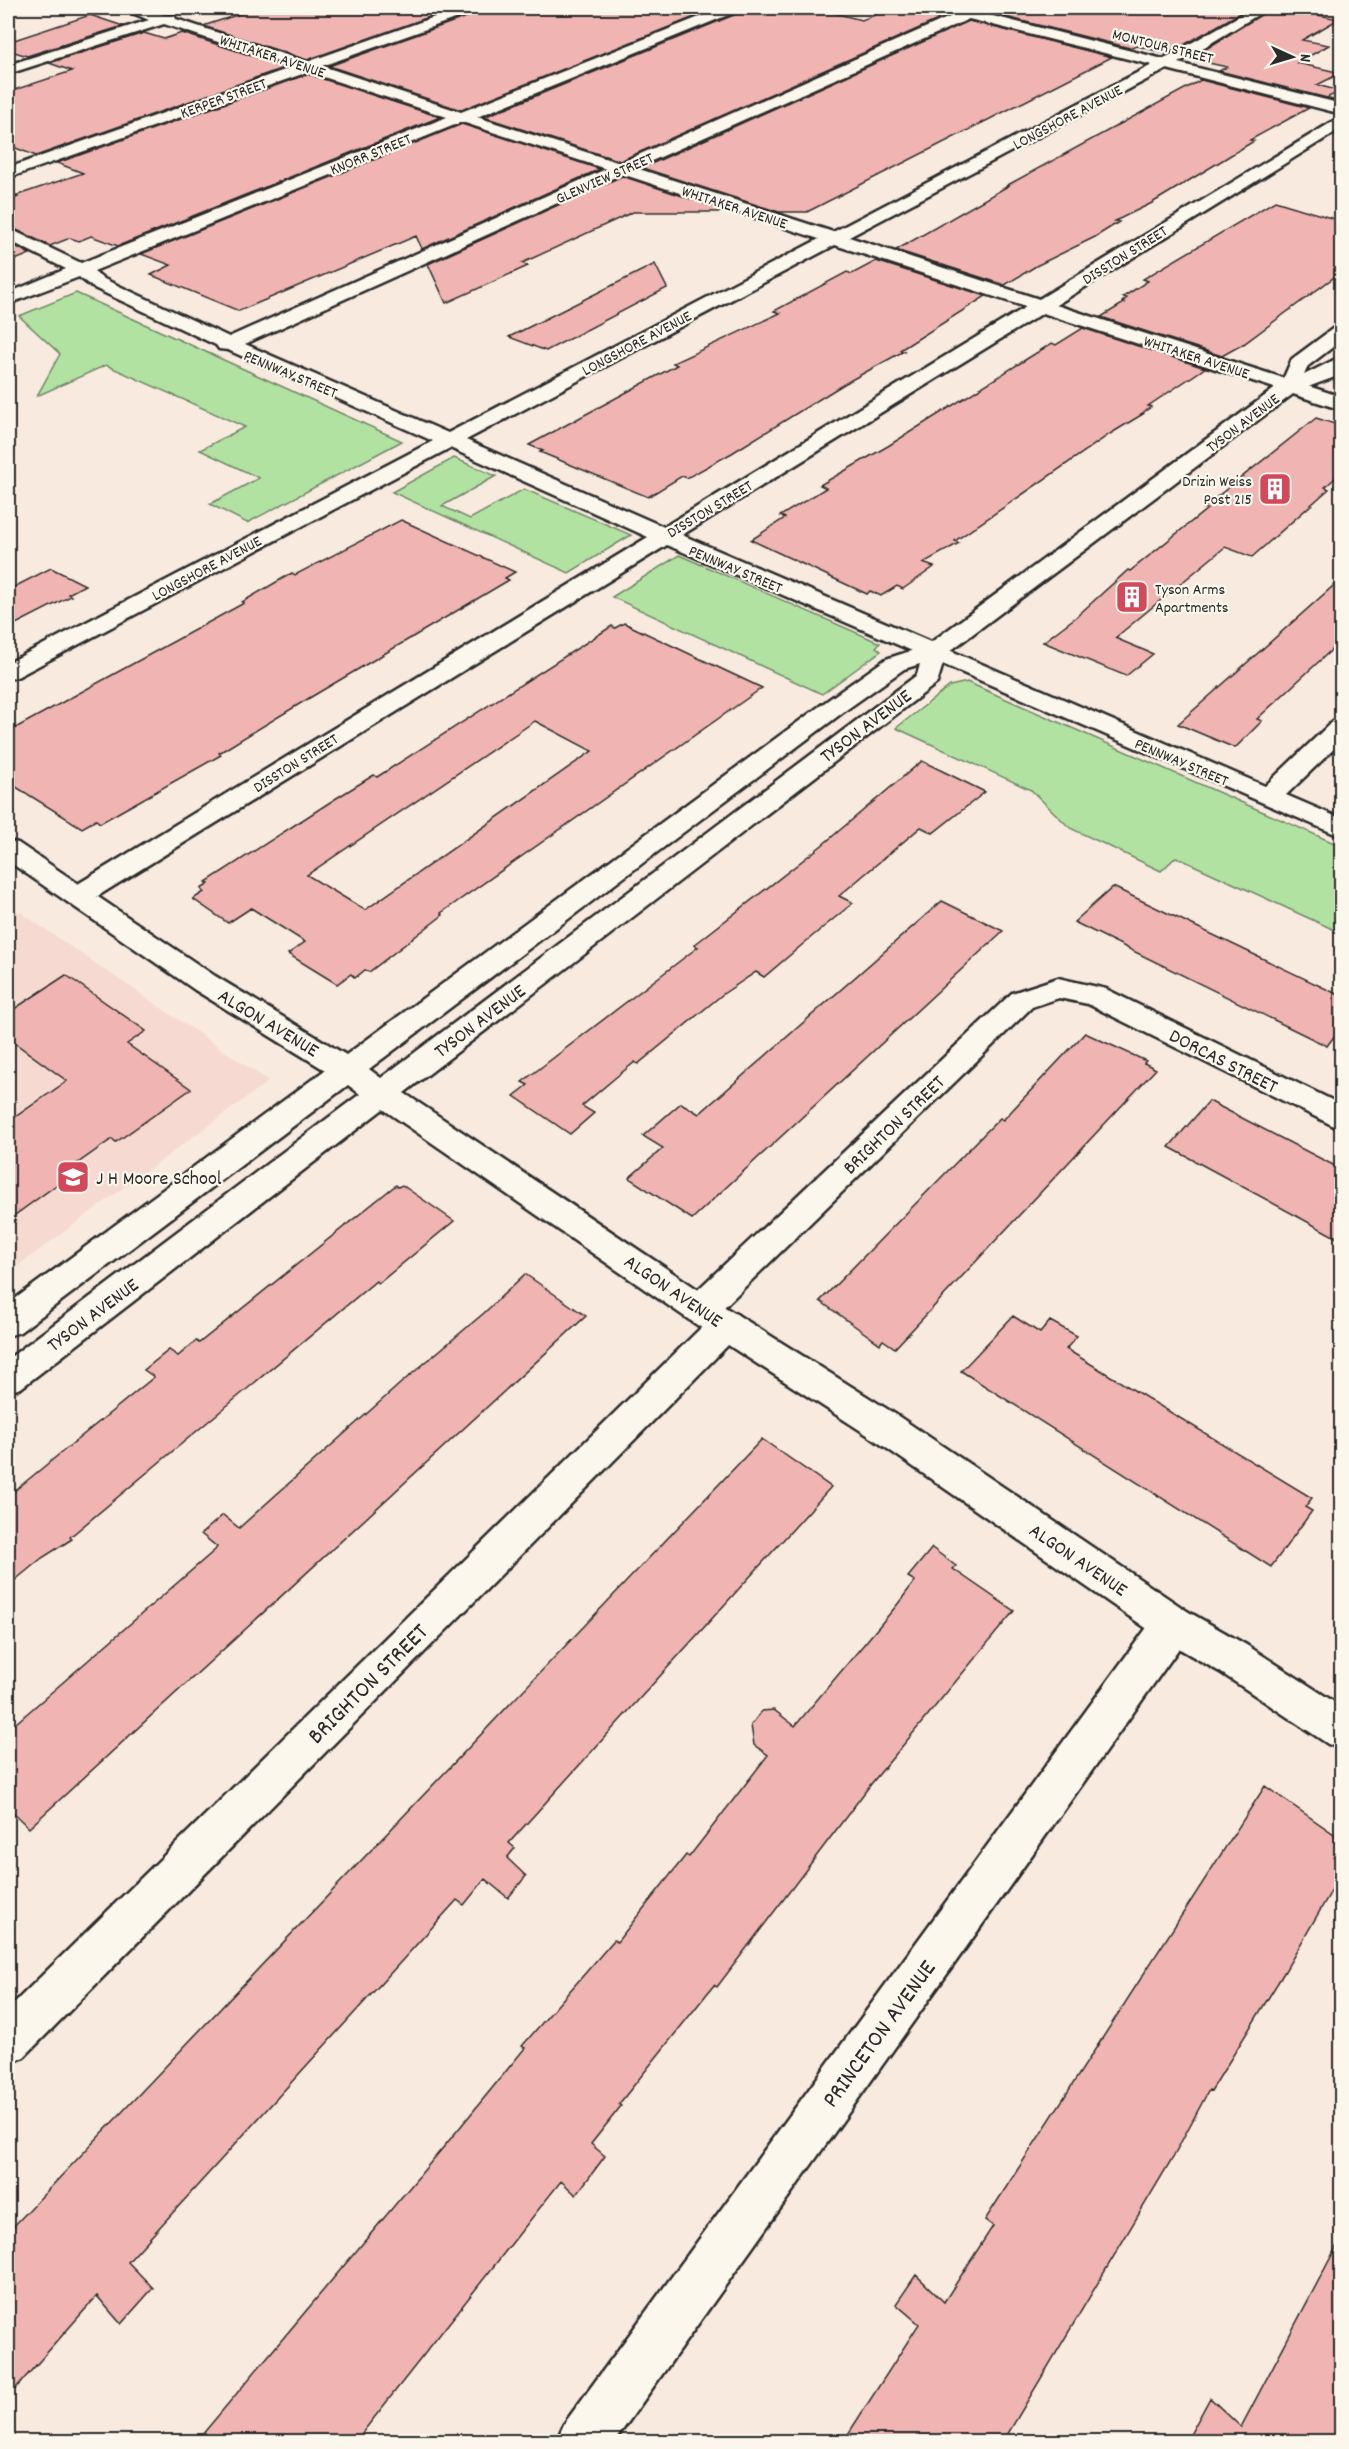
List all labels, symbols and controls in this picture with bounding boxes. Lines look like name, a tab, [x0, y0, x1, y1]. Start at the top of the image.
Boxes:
street label: MONTOUR STREET	[1109, 24, 1216, 71]
north arrow	[1262, 27, 1322, 87]
street label: WHITAKER AVENUE	[216, 29, 329, 86]
text: N	[1293, 53, 1316, 63]
street label: KERPER STREET	[177, 73, 271, 126]
street label: LONGSHORE AVENUE	[1009, 79, 1128, 157]
street label: KNORR STREET	[327, 128, 416, 182]
street label: GLENVIEW STREET	[552, 147, 658, 211]
street label: WHITAKER AVENUE	[678, 180, 791, 237]
street label: DISSTON STREET	[1078, 220, 1173, 291]
street label: LONGSHORE AVENUE	[578, 305, 697, 383]
street label: WHITAKER AVENUE	[1140, 330, 1253, 387]
street label: PENNWAY STREET	[240, 345, 341, 406]
street label: TYSON AVENUE	[1202, 388, 1286, 459]
place label: Drizin Weiss Post 215	[1182, 471, 1252, 512]
building icon: Drizin Weiss Post 215	[1257, 471, 1293, 507]
street label: DISSTON STREET	[663, 475, 758, 545]
street label: LONGSHORE AVENUE	[148, 530, 267, 608]
street label: PENNWAY STREET	[685, 540, 786, 601]
building icon: Tyson Arms Apartments	[1114, 579, 1150, 615]
place label: Tyson Arms Apartments	[1155, 579, 1229, 620]
street label: TYSON AVENUE	[815, 684, 918, 771]
street label: DISSTON STREET	[249, 728, 344, 799]
street label: PENNWAY STREET	[1131, 733, 1232, 794]
street label: TYSON AVENUE	[429, 979, 532, 1066]
street label: ALGON AVENUE	[212, 983, 323, 1066]
street label: DORCAS STREET	[1164, 1023, 1282, 1102]
street label: BRIGHTON STREET	[838, 1070, 952, 1182]
school or university icon: J H Moore School	[55, 1159, 91, 1195]
place label: J H Moore School	[96, 1166, 222, 1194]
street label: ALGON AVENUE	[617, 1249, 727, 1336]
street label: TYSON AVENUE	[42, 1273, 145, 1360]
street label: ALGON AVENUE	[1022, 1518, 1132, 1605]
street label: BRIGHTON STREET	[301, 1617, 438, 1753]
street label: PRINCETON AVENUE	[815, 1954, 946, 2116]

